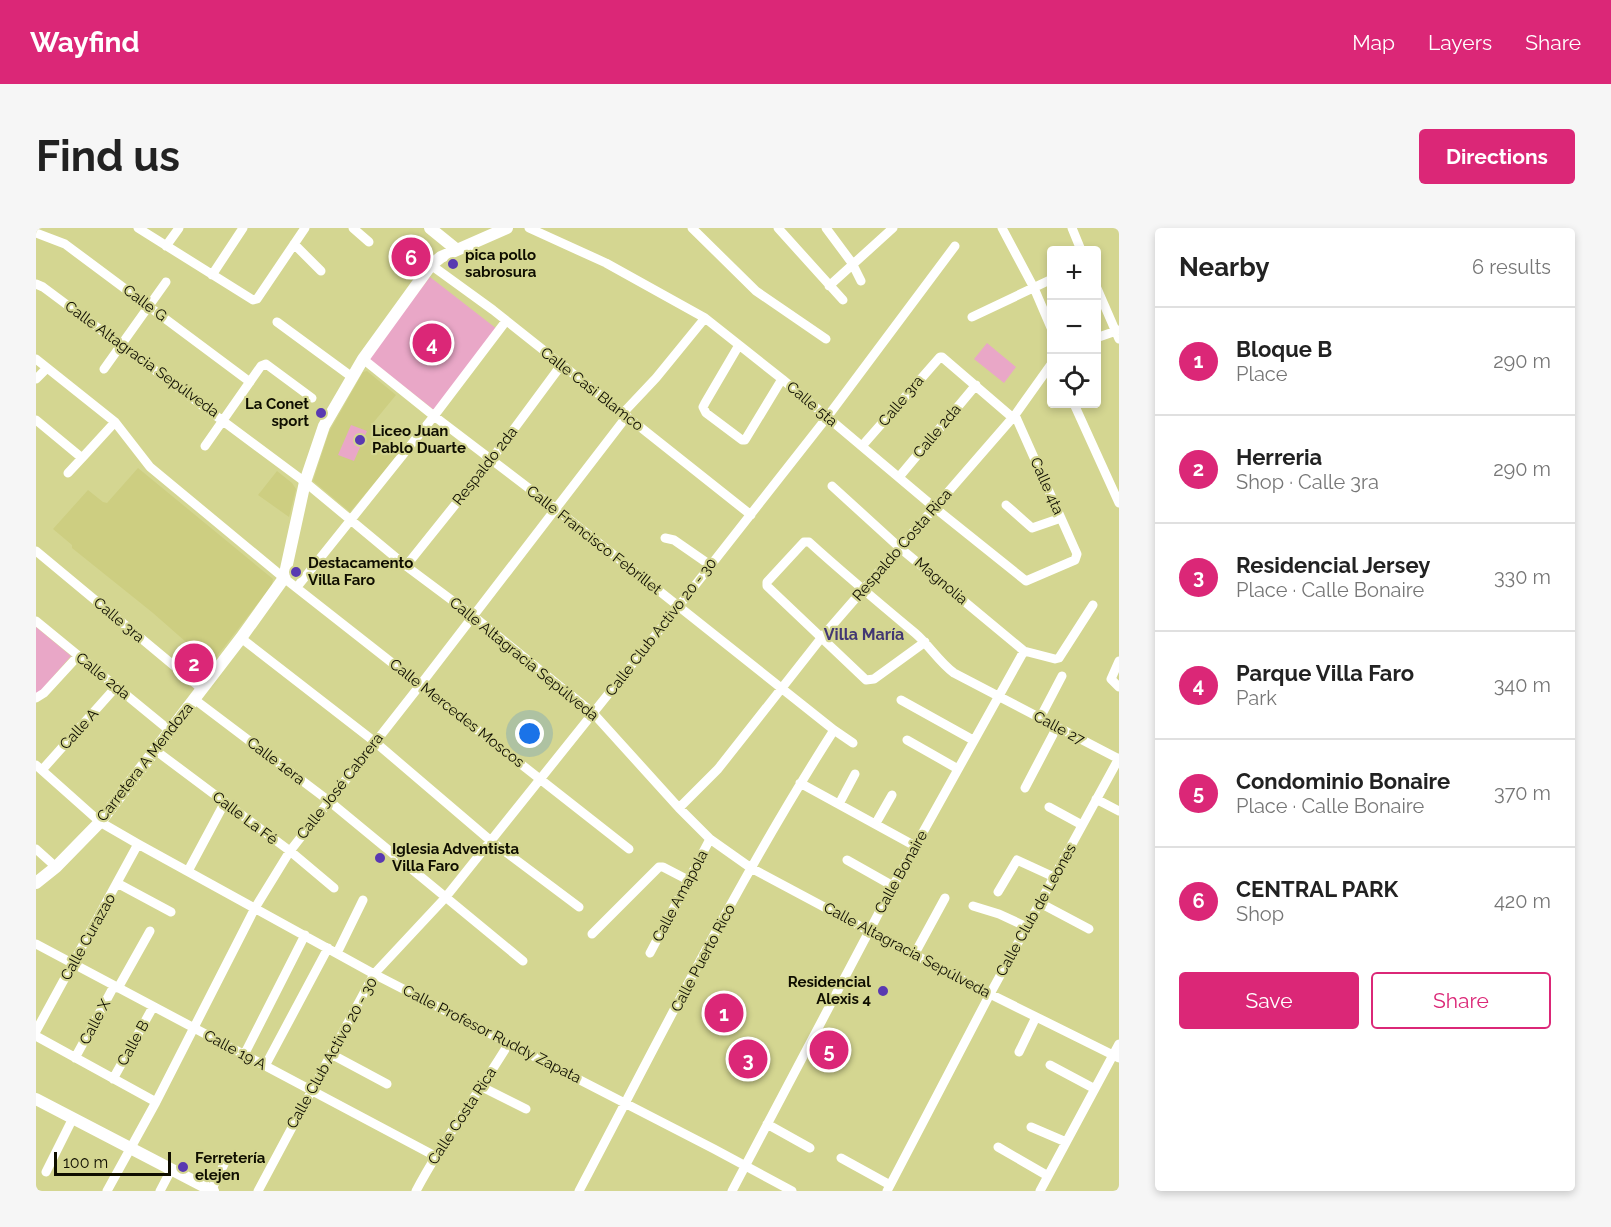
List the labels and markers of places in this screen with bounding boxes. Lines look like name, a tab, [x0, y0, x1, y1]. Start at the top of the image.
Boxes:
pin: 6	[392, 234, 430, 279]
place label: pica pollo sabrosura	[465, 246, 537, 281]
marker: pica pollo sabrosura	[446, 257, 460, 271]
pin: 4	[412, 320, 452, 366]
place label: La Conet sport	[245, 395, 309, 430]
marker: La Conet sport	[314, 406, 328, 420]
place label: Liceo Juan Pablo Duarte	[372, 422, 466, 457]
marker: Liceo Juan Pablo Duarte	[353, 433, 367, 447]
place label: Destacamento Villa Faro	[308, 554, 413, 589]
marker: Destacamento Villa Faro	[289, 565, 303, 579]
pin: 2	[174, 640, 214, 686]
place label: Iglesia Adventista Villa Faro	[392, 840, 520, 875]
marker: Iglesia Adventista Villa Faro	[373, 851, 387, 865]
place label: Residencial Alexis 4	[788, 973, 871, 1008]
marker: Residencial Alexis 4	[876, 984, 890, 998]
pin: 1	[704, 990, 744, 1036]
pin: 5	[810, 1028, 848, 1072]
pin: 3	[728, 1036, 768, 1082]
place label: Ferretería elejen	[195, 1149, 266, 1184]
marker: Ferretería elejen	[176, 1160, 190, 1174]

